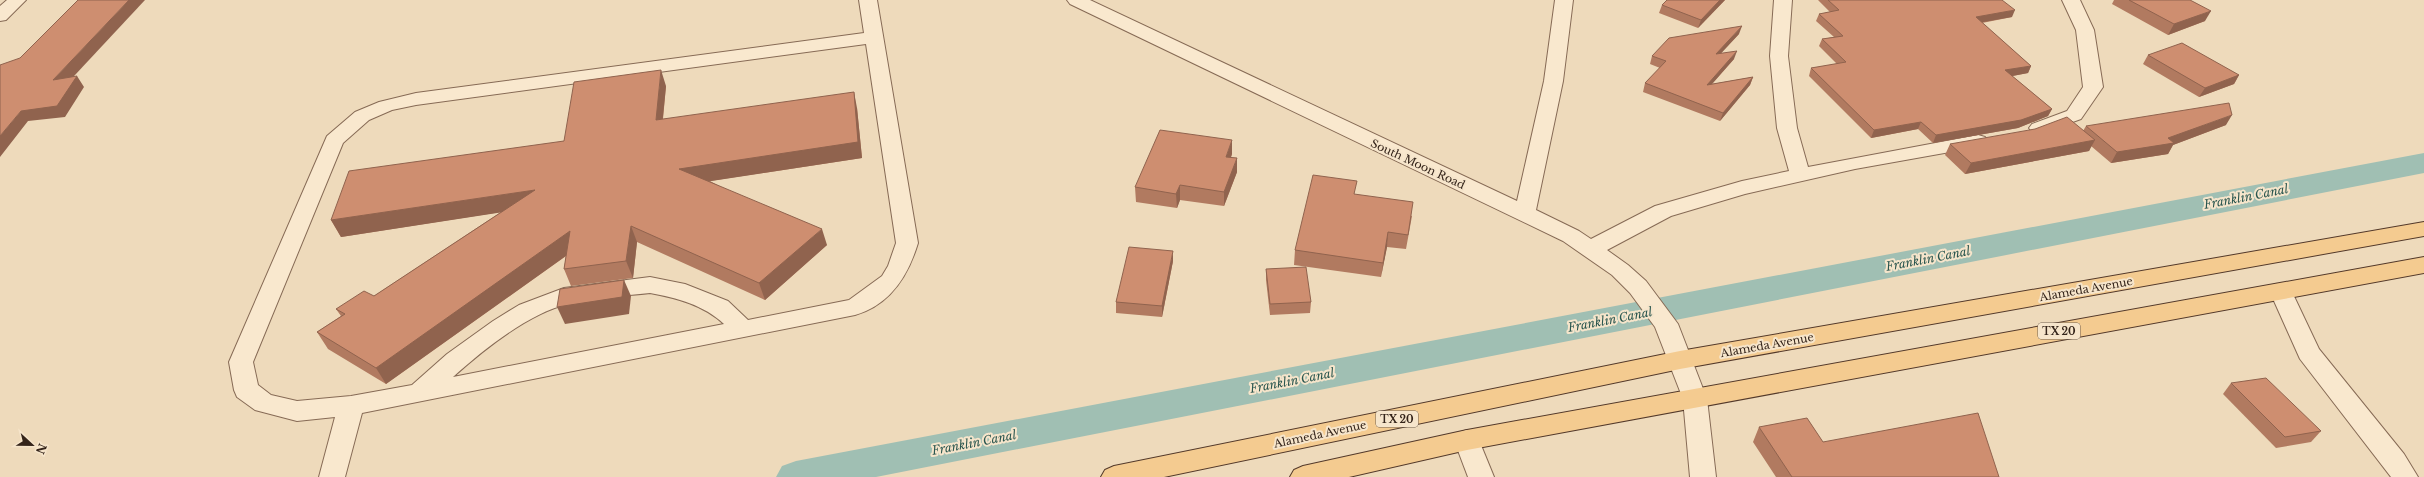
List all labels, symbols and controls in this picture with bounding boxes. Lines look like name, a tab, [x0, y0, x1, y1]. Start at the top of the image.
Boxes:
street label: South Moon Road	[1369, 136, 1468, 192]
water label: Franklin Canal	[2201, 181, 2290, 212]
water label: Franklin Canal	[1883, 243, 1972, 274]
street label: Alameda Avenue	[2037, 274, 2134, 304]
water label: Franklin Canal	[1565, 304, 1654, 335]
road number: TX 20	[2038, 323, 2080, 339]
street label: Alameda Avenue	[1718, 330, 1815, 360]
water label: Franklin Canal	[1247, 365, 1336, 396]
road number: TX 20	[1376, 411, 1418, 427]
street label: Alameda Avenue	[1271, 417, 1368, 451]
north arrow	[12, 425, 52, 465]
water label: Franklin Canal	[929, 427, 1018, 458]
text: N	[33, 441, 50, 457]

